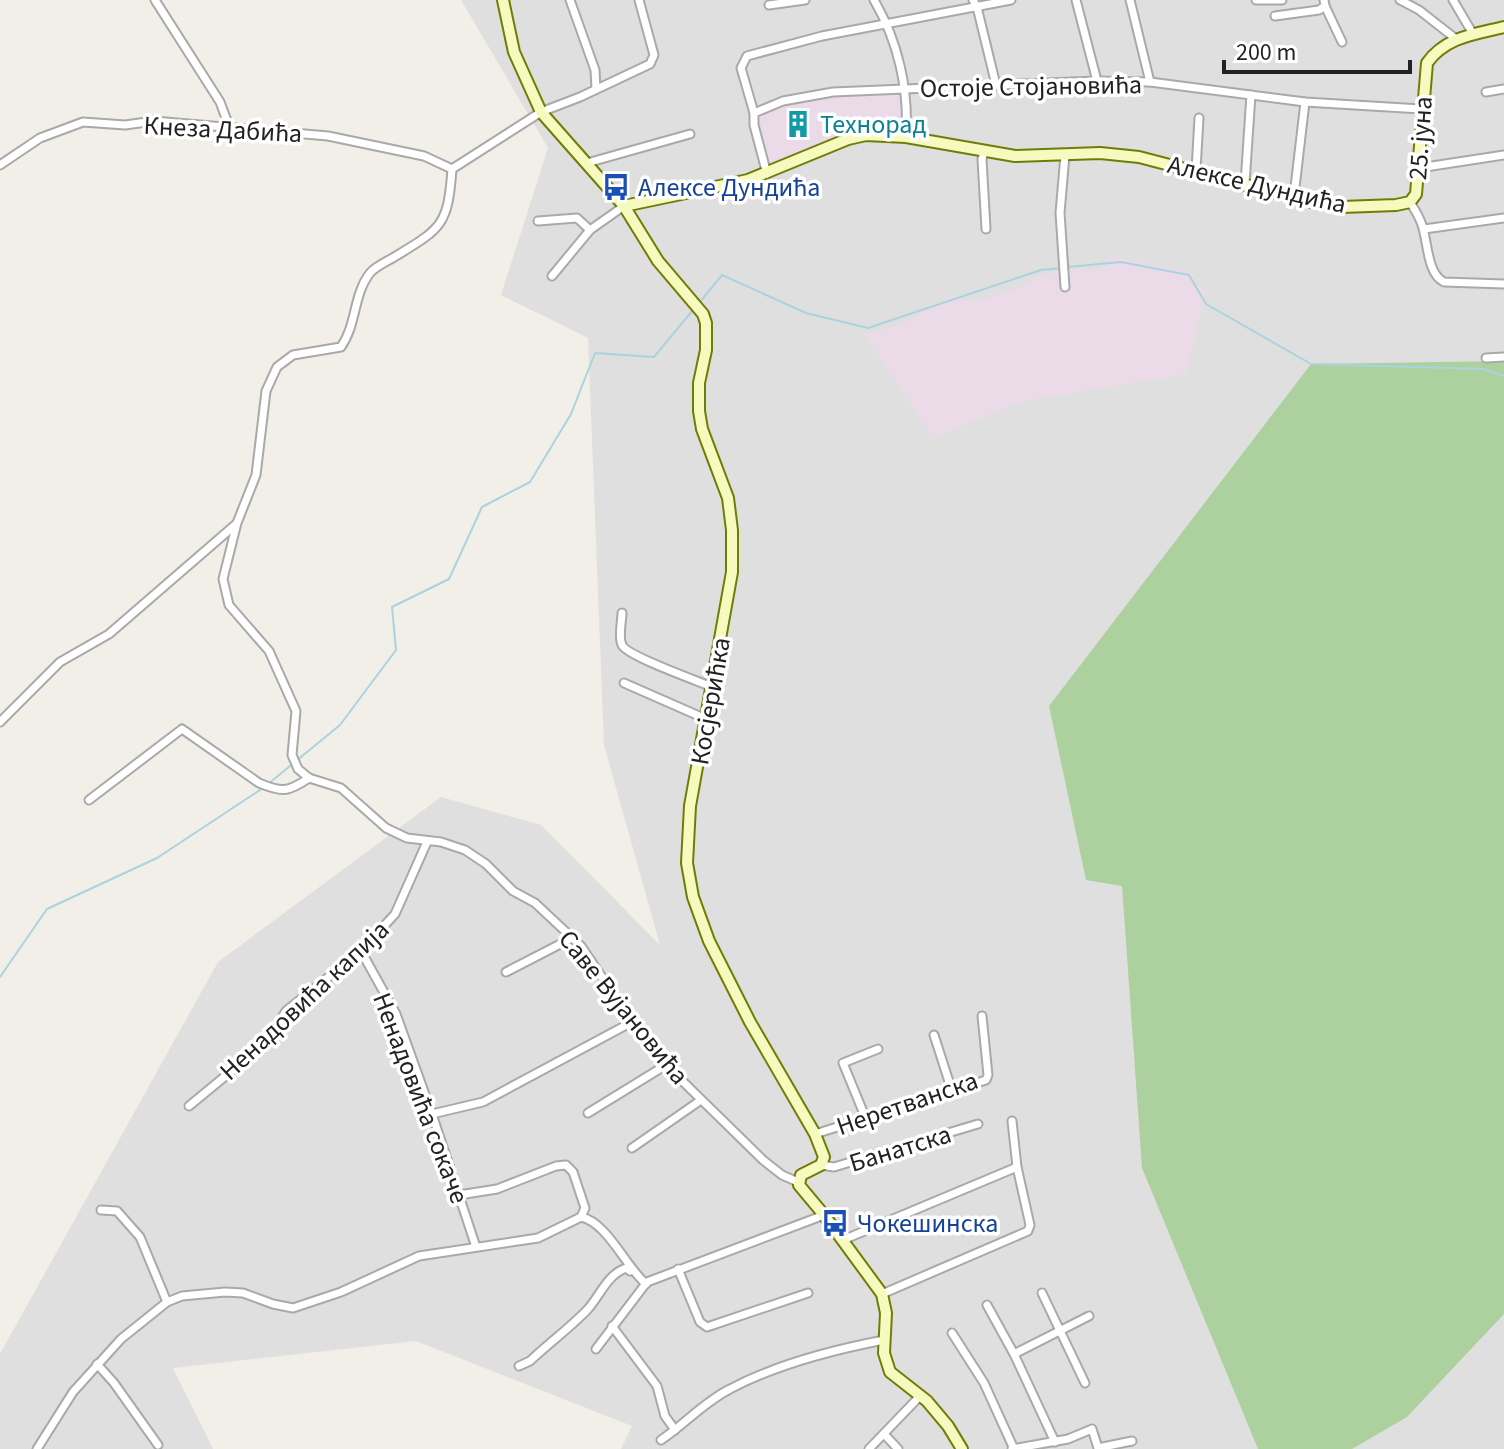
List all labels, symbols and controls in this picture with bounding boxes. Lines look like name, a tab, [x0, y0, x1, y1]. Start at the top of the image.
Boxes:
scale bar	[1224, 24, 1410, 74]
text: 200 m	[1236, 35, 1296, 70]
street label: Остоје Стојановића	[920, 66, 1142, 107]
street label: 25. јуна	[1399, 95, 1442, 181]
place label: Технорад	[820, 106, 926, 143]
street label: Кнеза Дабића	[143, 107, 303, 152]
building icon: Технорад	[783, 109, 813, 139]
street label: Алексе Дундића	[1164, 146, 1350, 223]
place label: Алексе Дундића	[638, 169, 820, 206]
bus stop icon: Алексе Дундића	[601, 172, 631, 202]
street label: Косјерићка	[681, 634, 740, 768]
street label: Ненадовића капија	[211, 912, 397, 1089]
street label: Саве Вујановића	[550, 922, 698, 1093]
street label: Ненадовића сокаче	[363, 987, 478, 1209]
street label: Неретванска	[831, 1062, 983, 1145]
street label: Банатска	[845, 1115, 956, 1181]
place label: Чокешинска	[857, 1205, 998, 1242]
bus stop icon: Чокешинска	[820, 1208, 850, 1238]

